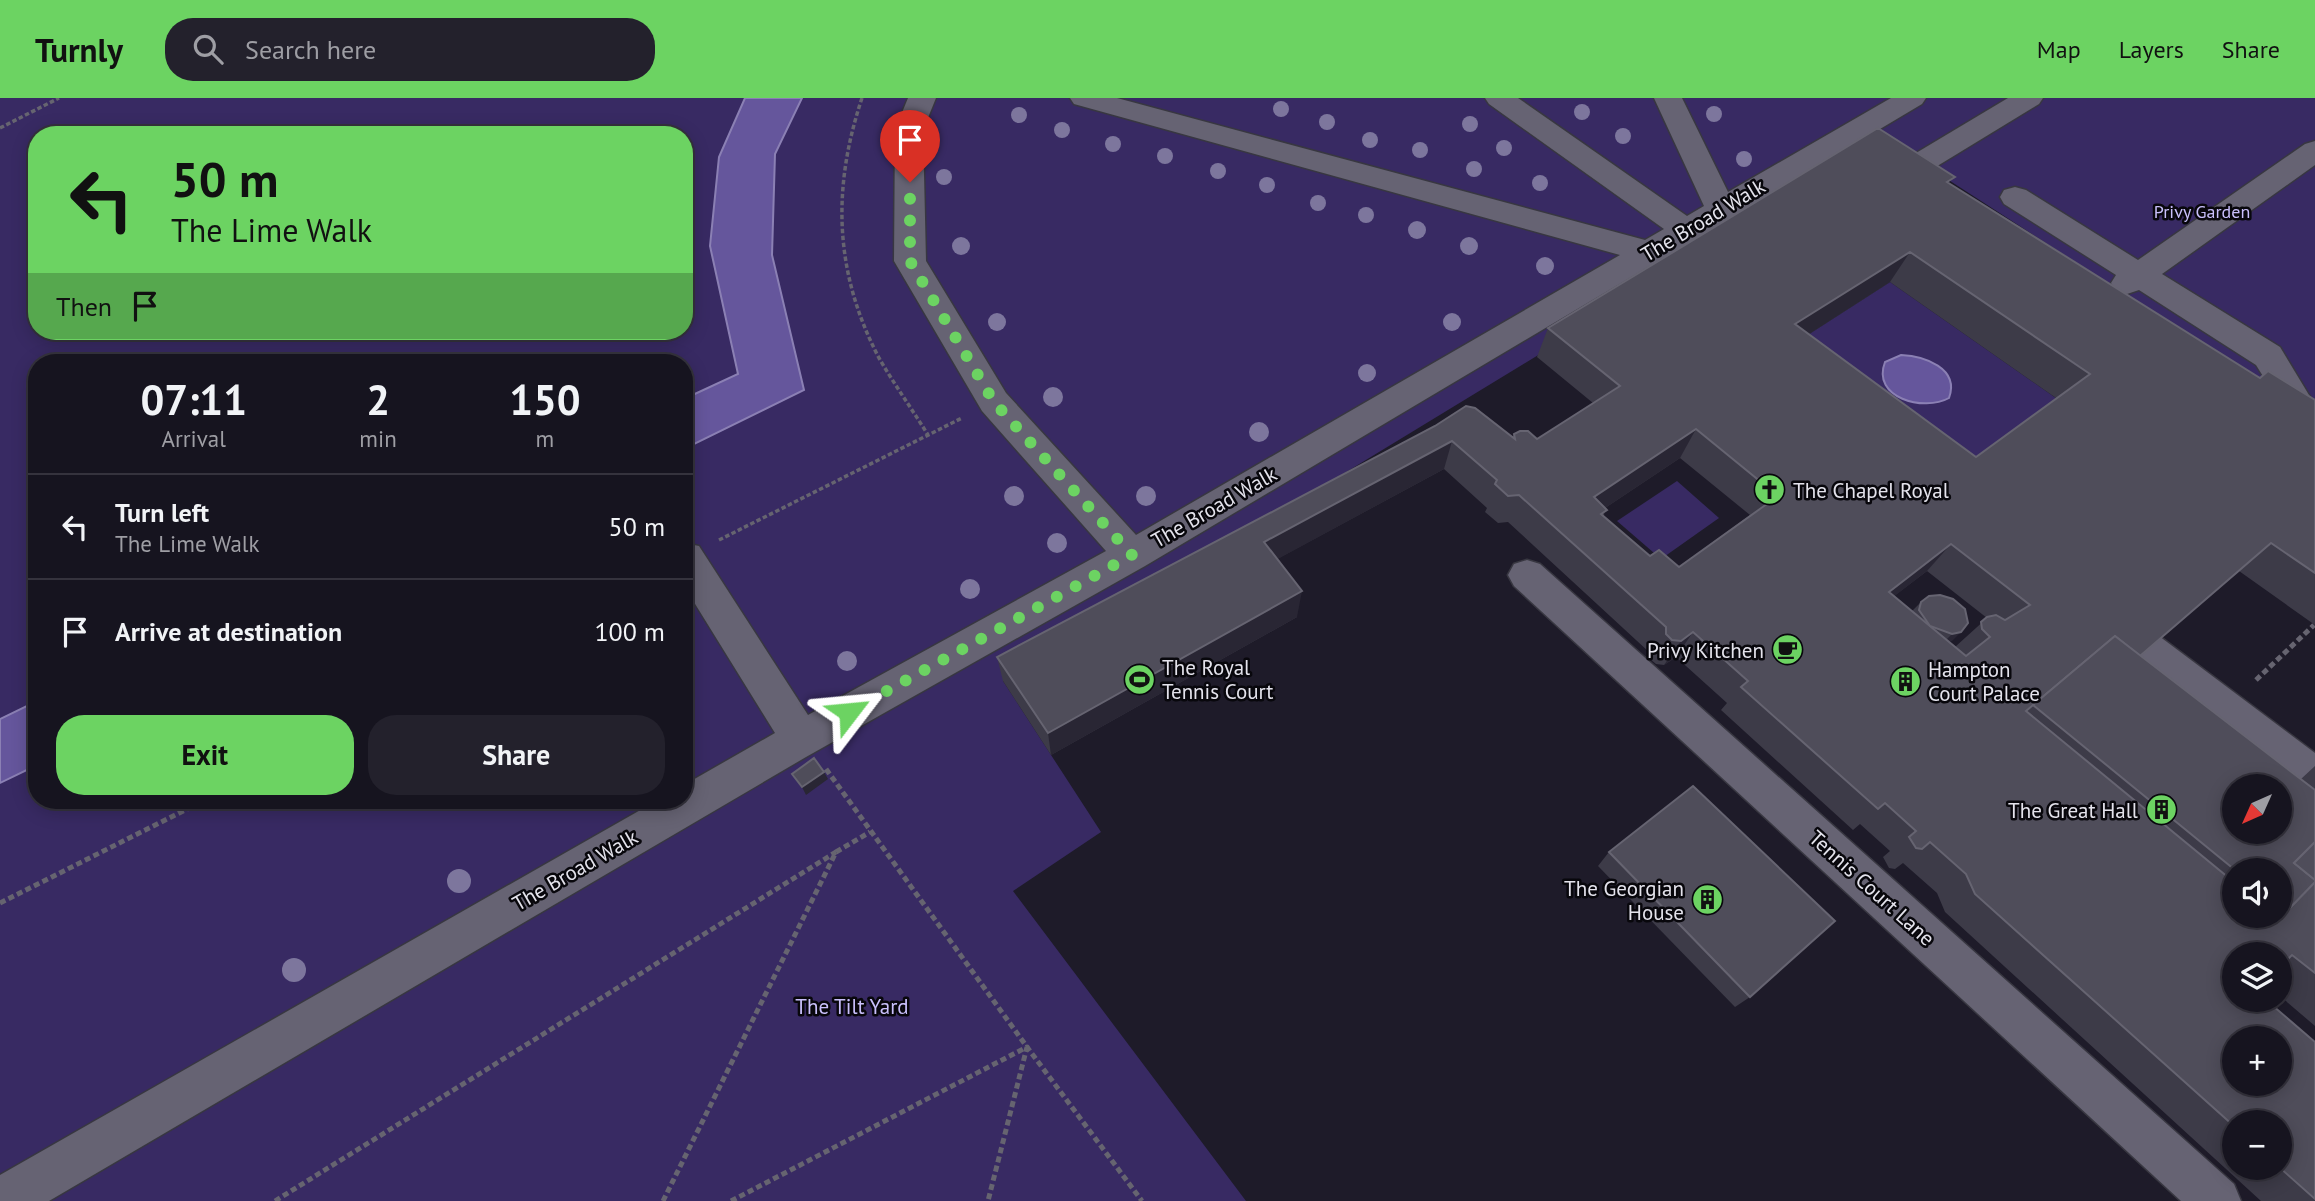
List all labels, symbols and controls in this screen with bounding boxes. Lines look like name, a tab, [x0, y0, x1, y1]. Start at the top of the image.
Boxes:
search box	[165, 18, 655, 81]
text: Turnly	[35, 28, 123, 71]
icon: search	[189, 30, 227, 68]
text: Search here	[245, 33, 376, 66]
text: Map	[2037, 34, 2081, 65]
text: Layers	[2119, 34, 2184, 65]
text: Share	[2222, 34, 2280, 65]
pin	[880, 110, 940, 182]
icon: arrive	[891, 121, 929, 159]
text: 50 m	[171, 147, 278, 211]
icon: left	[56, 154, 147, 245]
street label: The Broad Walk	[1636, 172, 1770, 268]
park label: Privy Garden	[2154, 200, 2250, 223]
text: The Lime Walk	[171, 209, 372, 251]
icon: arrive	[126, 287, 164, 325]
text: Then	[56, 290, 112, 323]
text: 07:11	[140, 372, 247, 427]
text: 2	[366, 372, 390, 427]
text: 150	[509, 372, 581, 427]
text: Arrival	[161, 424, 226, 453]
text: min	[359, 424, 397, 453]
text: m	[536, 424, 554, 453]
street label: The Broad Walk	[1147, 460, 1281, 554]
church icon: The Chapel Royal	[1753, 473, 1787, 507]
place label: The Chapel Royal	[1793, 477, 1949, 504]
text: Turn left	[115, 496, 209, 529]
icon: left	[56, 508, 94, 546]
text: 50 m	[609, 510, 665, 543]
text: The Lime Walk	[115, 529, 260, 558]
icon: arrive	[56, 613, 94, 651]
text: Arrive at destination	[115, 615, 342, 648]
text: 100 m	[594, 615, 665, 648]
cafe icon: Privy Kitchen	[1770, 633, 1804, 667]
place label: Privy Kitchen	[1647, 637, 1764, 664]
place label: The Royal Tennis Court	[1162, 654, 1273, 705]
place label: Hampton Court Palace	[1928, 656, 2040, 707]
sports icon: The Royal Tennis Court	[1122, 662, 1156, 696]
building icon: Hampton Court Palace	[1888, 664, 1922, 698]
position arrow	[812, 675, 886, 749]
button: Exit	[56, 715, 354, 795]
button: Share	[368, 715, 665, 795]
north arrow	[2222, 774, 2292, 844]
map controls	[2222, 774, 2292, 1180]
building icon: The Great Hall	[2144, 793, 2178, 827]
place label: The Great Hall	[2008, 797, 2138, 824]
street label: The Broad Walk	[508, 823, 642, 917]
street label: Tennis Court Lane	[1804, 824, 1940, 952]
button: sound	[2222, 858, 2292, 928]
place label: The Georgian House	[1564, 875, 1684, 926]
building icon: The Georgian House	[1690, 883, 1724, 917]
button: layers	[2222, 942, 2292, 1012]
park label: The Tilt Yard	[795, 993, 909, 1020]
button: +	[2222, 1026, 2292, 1096]
button: −	[2222, 1110, 2292, 1180]

